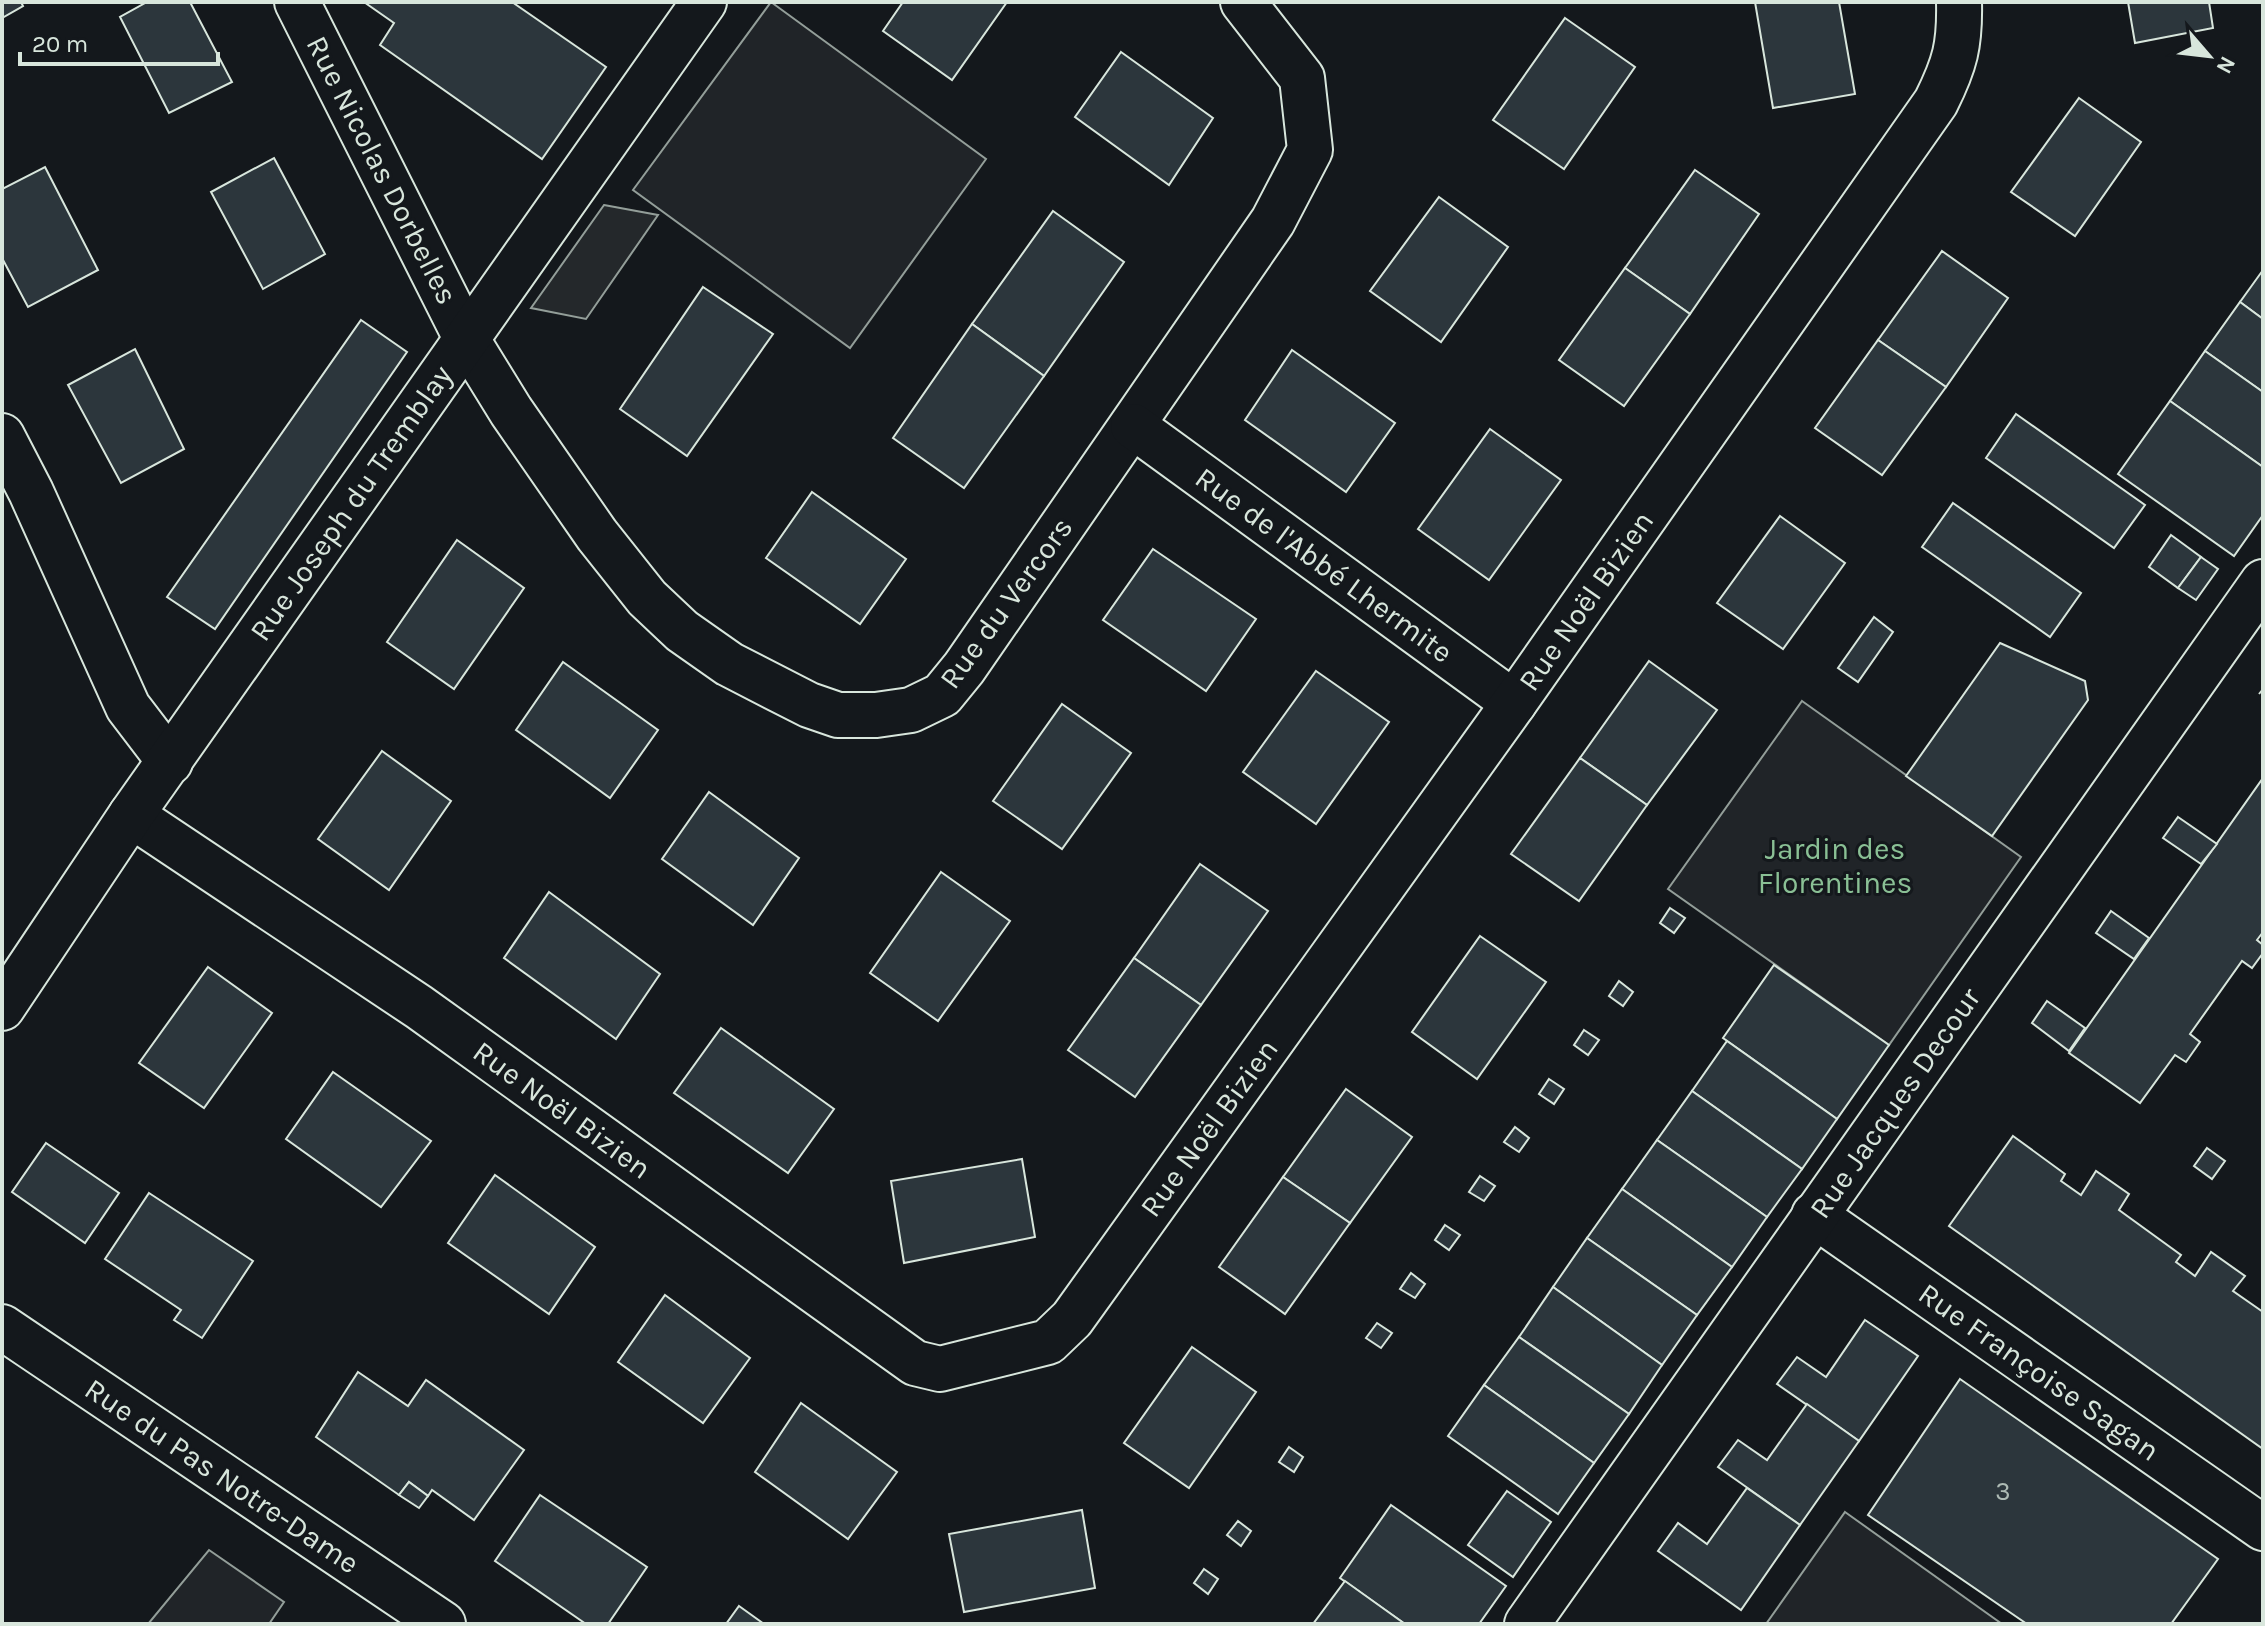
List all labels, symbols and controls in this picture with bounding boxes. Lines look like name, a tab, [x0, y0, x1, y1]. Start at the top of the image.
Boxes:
scale bar	[20, 16, 218, 66]
north arrow	[2169, 16, 2249, 96]
text: 20 m	[32, 30, 88, 58]
street label: Rue Nicolas Dorbelles	[299, 30, 465, 310]
text: N	[2211, 52, 2241, 78]
street label: Rue Joseph du Tremblay	[242, 358, 460, 648]
street label: Rue de l'Abbé Lhermite	[1188, 460, 1460, 670]
street label: Rue Noël Bizien	[1511, 504, 1661, 698]
street label: Rue du Vercors	[932, 510, 1080, 696]
park label: Jardin des Florentines	[1758, 831, 1912, 901]
street label: Rue Jacques Decour	[1802, 981, 1988, 1225]
street label: Rue Noël Bizien	[1132, 1032, 1286, 1224]
street label: Rue Noël Bizien	[466, 1033, 658, 1187]
street label: Rue Françoise Sagan	[1912, 1275, 2166, 1469]
street label: Rue du Pas Notre-Dame	[78, 1371, 366, 1581]
house number: 3	[1995, 1476, 2011, 1507]

